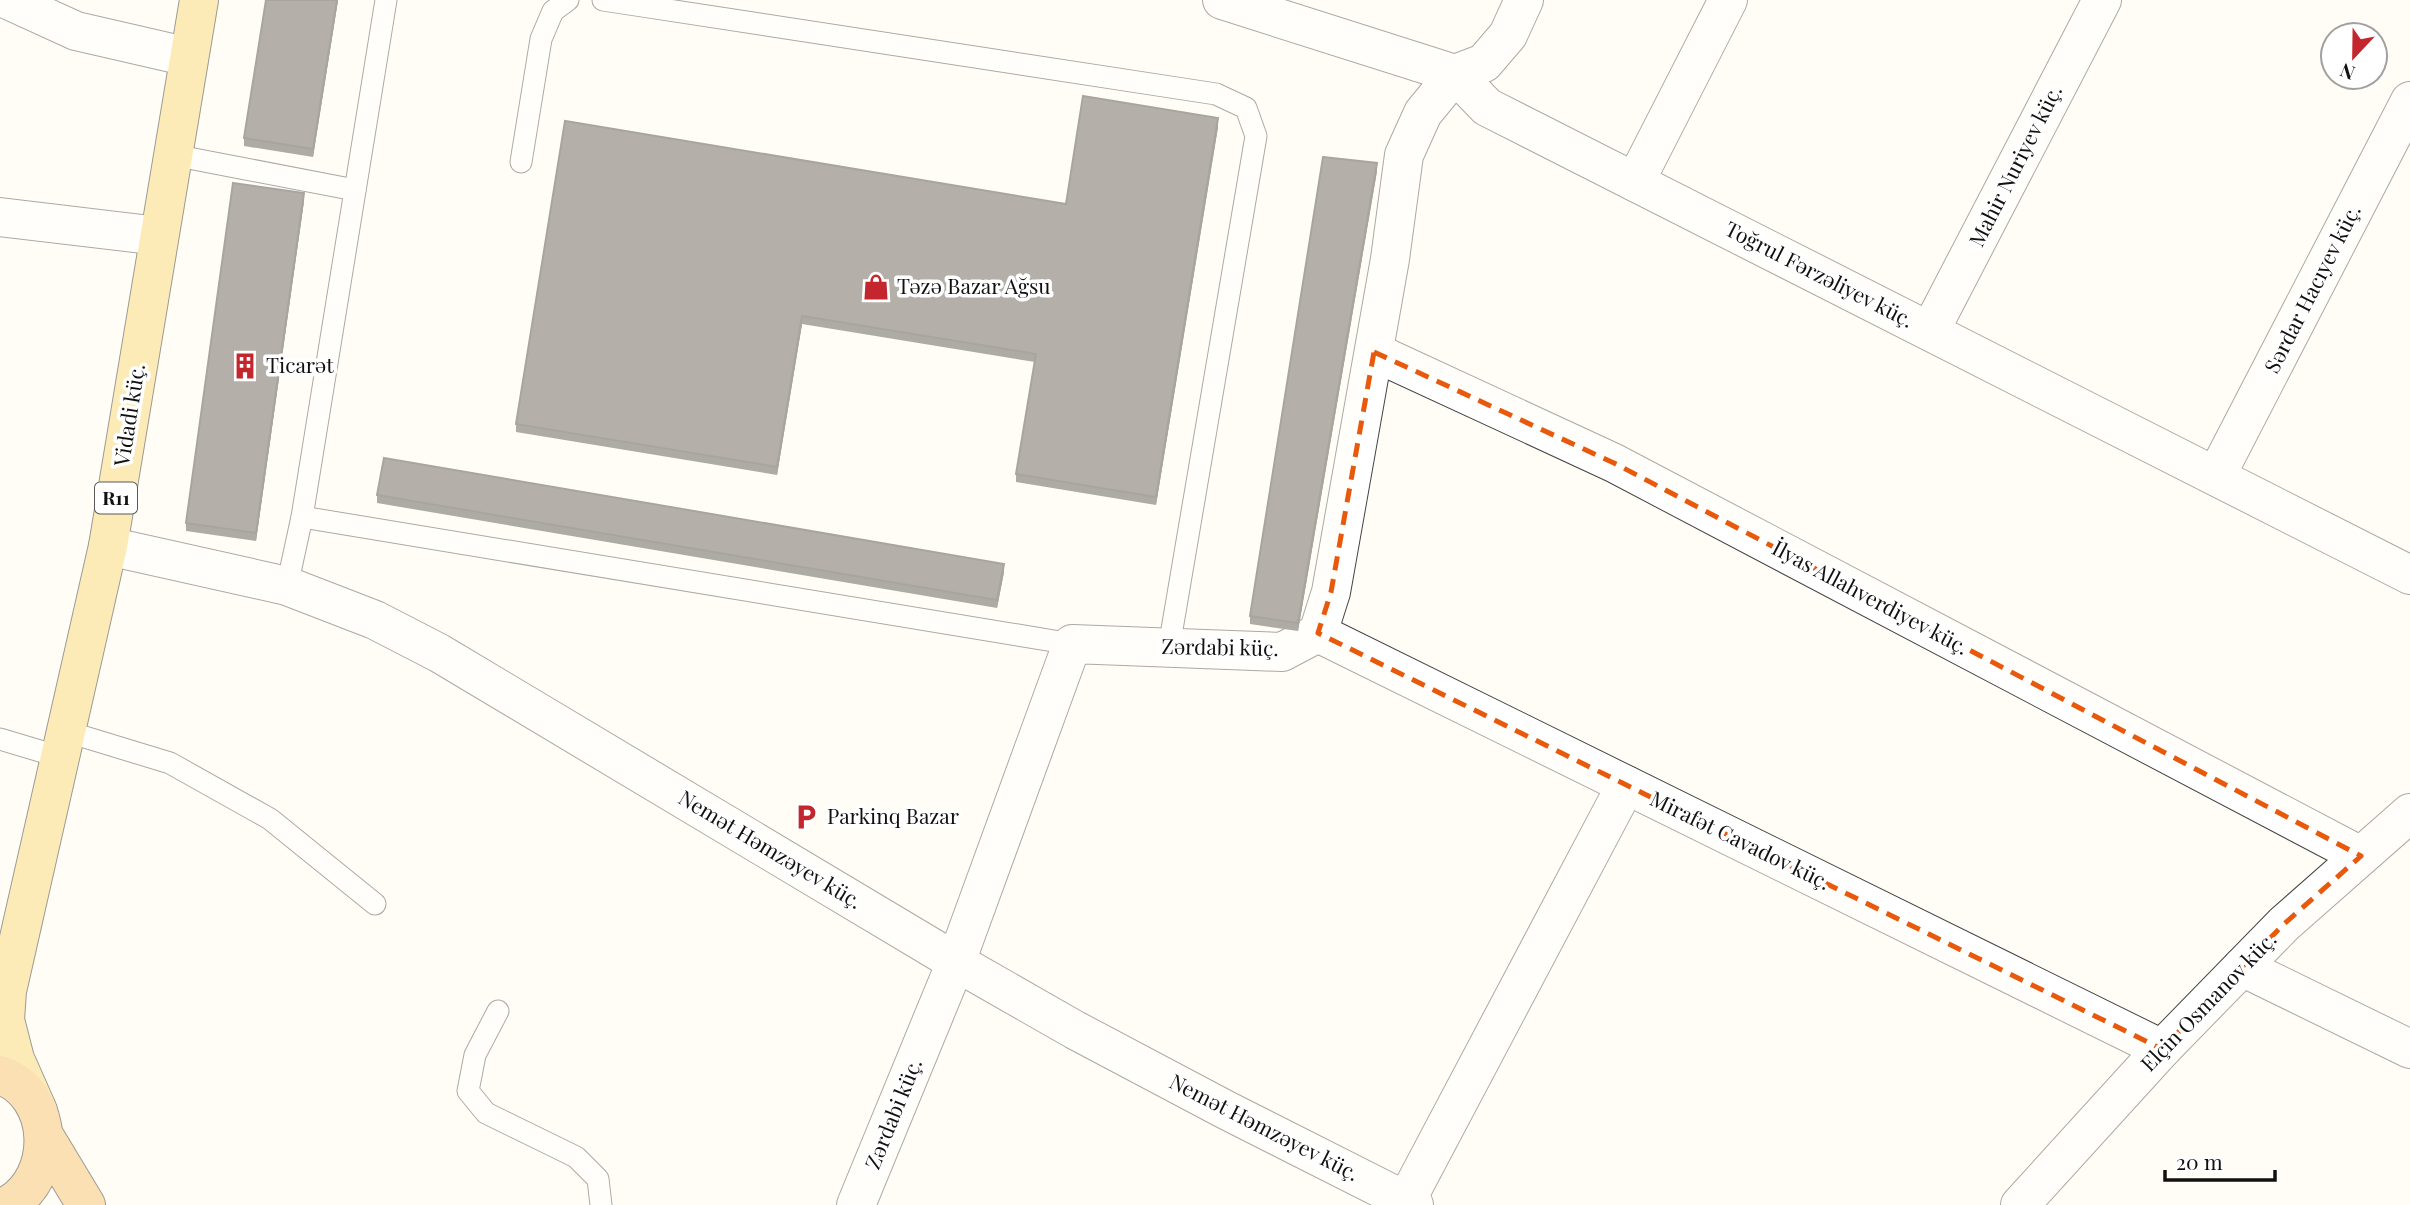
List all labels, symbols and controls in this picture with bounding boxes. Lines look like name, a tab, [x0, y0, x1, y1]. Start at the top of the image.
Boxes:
north arrow	[2319, 21, 2389, 91]
text: N	[2336, 58, 2358, 87]
street label: Mahir Nuriyev küç.	[1961, 79, 2067, 251]
street label: Sərdar Hacıyev küç.	[2257, 199, 2366, 377]
street label: Toğrul Fərzəliyev küç.	[1721, 214, 1919, 333]
place label: Təzə Bazar Ağsu	[897, 271, 1051, 299]
shop icon: Təzə Bazar Ağsu	[861, 272, 891, 302]
place label: Ticarət	[266, 350, 334, 378]
building icon: Ticarət	[230, 351, 260, 381]
street label: Vidadi küç.	[106, 361, 150, 469]
road number: R11	[95, 482, 137, 513]
street label: İlyas Allahverdiyev küç.	[1768, 533, 1974, 660]
street label: Zərdabi küç.	[1161, 631, 1279, 661]
street label: Nemət Həmzəyev küç.	[674, 782, 868, 914]
street label: Mirafət Cavadov küç.	[1646, 783, 1836, 895]
place label: Parkinq Bazar	[827, 801, 960, 829]
parking icon: Parkinq Bazar	[791, 802, 821, 832]
street label: Elçin Osmanov küç.	[2134, 925, 2282, 1077]
street label: Zərdabi küç.	[857, 1054, 927, 1173]
street label: Nemət Həmzəyev küç.	[1165, 1066, 1364, 1186]
scale bar	[2165, 1138, 2275, 1182]
text: 20 m	[2176, 1147, 2223, 1175]

